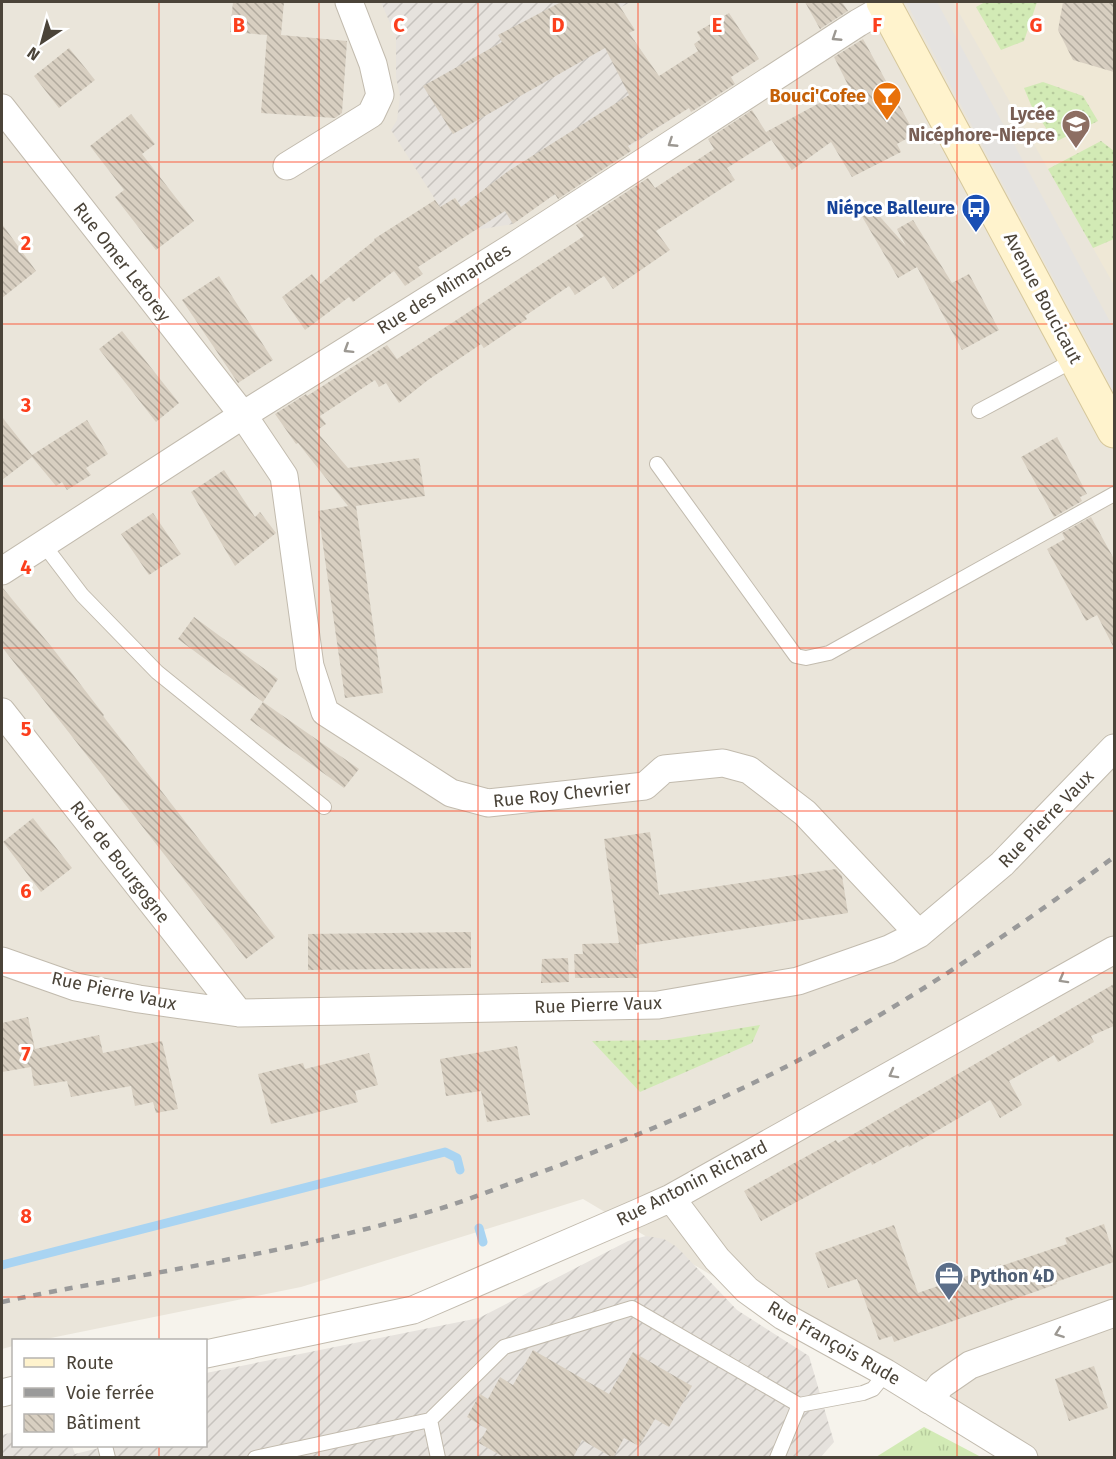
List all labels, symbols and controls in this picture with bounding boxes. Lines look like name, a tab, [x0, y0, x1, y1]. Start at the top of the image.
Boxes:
north arrow	[12, 12, 72, 72]
text: B	[233, 13, 245, 37]
text: C	[393, 13, 405, 37]
text: D	[551, 13, 565, 37]
text: E	[712, 13, 722, 37]
text: F	[872, 13, 882, 37]
text: G	[1030, 13, 1042, 37]
one-way arrow	[832, 30, 843, 41]
text: N	[24, 43, 43, 65]
bar icon: Bouci'Cofee	[871, 80, 903, 122]
place label: Bouci'Cofee	[770, 85, 866, 107]
place label: Lycée Nicéphore-Niepce	[908, 103, 1055, 146]
school or university icon: Lycée Nicéphore-Niepce	[1060, 108, 1092, 150]
one-way arrow	[668, 136, 679, 147]
bus stop icon: Niépce Balleure	[960, 192, 992, 234]
place label: Niépce Balleure	[827, 197, 955, 219]
street label: Rue Omer Letorey	[69, 198, 176, 326]
street label: Avenue Boucicaut	[999, 229, 1087, 368]
text: 2	[21, 231, 31, 255]
street label: Rue des Mimandes	[373, 239, 515, 339]
one-way arrow	[344, 342, 354, 354]
text: 3	[20, 393, 31, 417]
text: 4	[20, 555, 32, 579]
text: 5	[21, 717, 32, 741]
street label: Rue Pierre Vaux	[994, 765, 1098, 873]
street label: Rue Roy Chevrier	[492, 776, 632, 812]
street label: Rue de Bourgogne	[65, 796, 175, 928]
text: 6	[20, 879, 32, 903]
street label: Rue Pierre Vaux	[49, 967, 179, 1015]
one-way arrow	[1059, 972, 1070, 983]
street label: Rue Pierre Vaux	[534, 992, 662, 1018]
text: 7	[21, 1042, 31, 1066]
one-way arrow	[889, 1067, 899, 1078]
street label: Rue Antonin Richard	[613, 1135, 771, 1231]
text: 8	[20, 1204, 32, 1228]
office icon: Python 4D	[933, 1260, 965, 1302]
place label: Python 4D	[970, 1265, 1055, 1287]
street label: Rue François Rude	[764, 1296, 904, 1390]
one-way arrow	[1055, 1325, 1065, 1338]
legend	[12, 1339, 207, 1447]
text: Route	[66, 1352, 114, 1374]
text: Voie ferrée	[66, 1382, 154, 1404]
text: Bâtiment	[66, 1412, 141, 1434]

